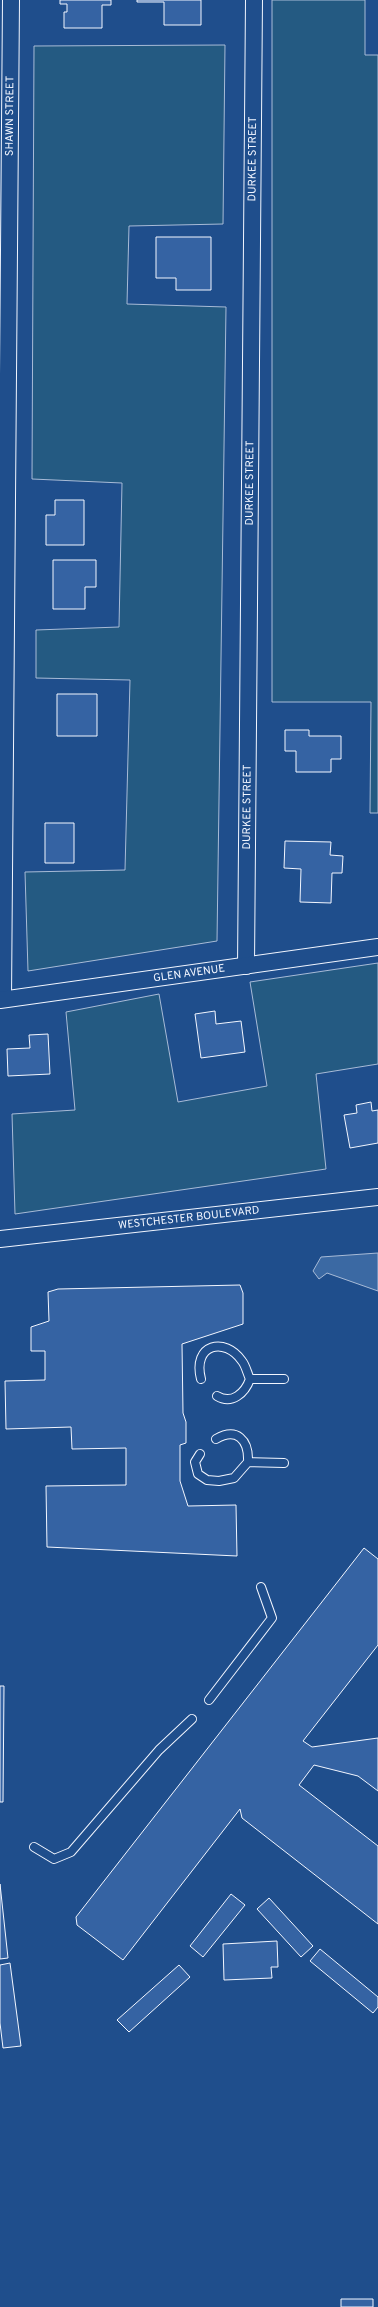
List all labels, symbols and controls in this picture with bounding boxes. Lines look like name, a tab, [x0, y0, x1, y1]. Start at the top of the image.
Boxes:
street label: SHAWN STREET	[3, 76, 17, 156]
street label: DURKEE STREET	[245, 116, 260, 202]
street label: DURKEE STREET	[243, 440, 257, 526]
street label: DURKEE STREET	[240, 764, 255, 850]
street label: GLEN AVENUE	[152, 962, 226, 985]
street label: WESTCHESTER BOULEVARD	[117, 1203, 260, 1233]

